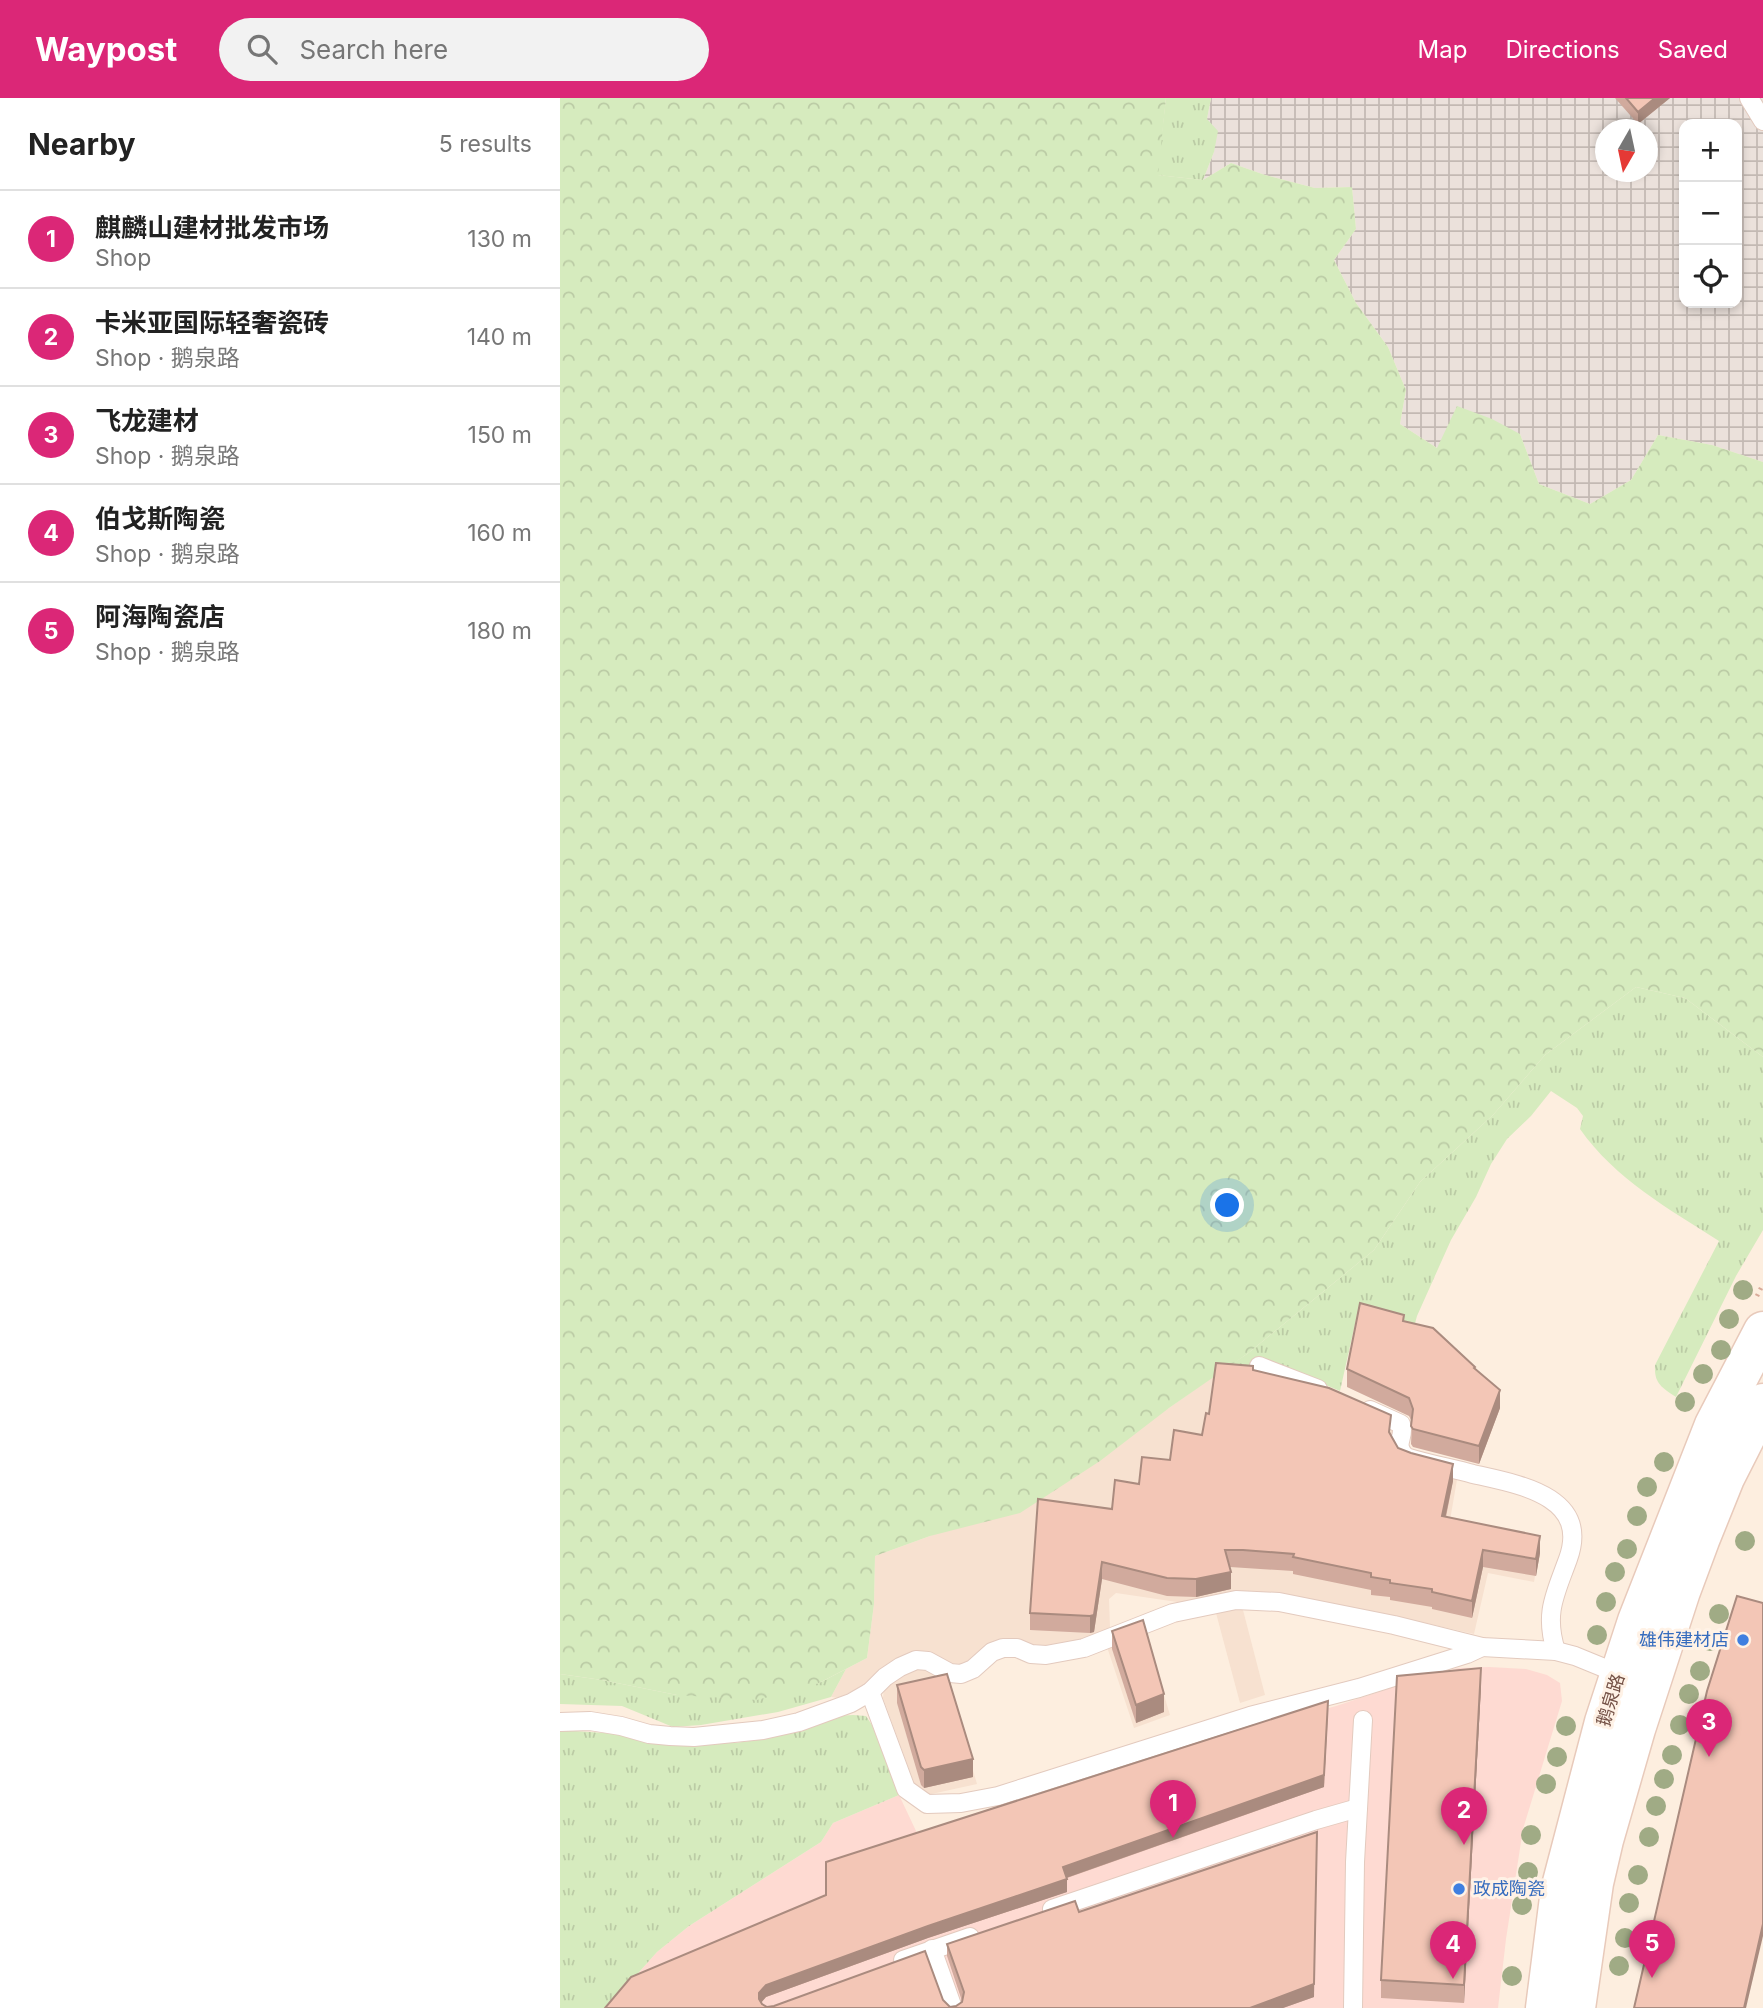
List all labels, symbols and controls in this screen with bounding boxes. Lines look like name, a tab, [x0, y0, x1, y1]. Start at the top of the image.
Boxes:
search box	[219, 18, 709, 81]
text: Waypost	[35, 29, 177, 69]
icon: search	[243, 30, 281, 68]
text: Search here	[299, 34, 448, 65]
text: Map	[1418, 35, 1467, 64]
text: Directions	[1505, 35, 1620, 64]
text: Saved	[1658, 35, 1728, 64]
north arrow	[1595, 119, 1658, 182]
map controls	[1679, 119, 1742, 308]
button: +	[1679, 119, 1742, 182]
text: Nearby	[28, 126, 136, 162]
text: 5 results	[439, 130, 532, 158]
button: −	[1679, 182, 1742, 245]
text: 麒麟山建材批发市场	[95, 212, 329, 243]
text: 1	[46, 225, 56, 253]
text: 130 m	[467, 225, 532, 253]
text: Shop	[95, 244, 151, 272]
button: locate	[1679, 245, 1742, 308]
text: 卡米亚国际轻奢瓷砖	[95, 307, 329, 338]
text: 2	[44, 323, 58, 351]
text: 140 m	[467, 323, 532, 351]
text: Shop · 鹅泉路	[95, 344, 240, 372]
text: 飞龙建材	[95, 405, 199, 436]
text: 3	[44, 421, 58, 449]
text: 150 m	[468, 421, 532, 449]
text: Shop · 鹅泉路	[95, 442, 240, 470]
text: 伯戈斯陶瓷	[95, 503, 225, 534]
text: 4	[43, 519, 59, 547]
text: 160 m	[467, 519, 532, 547]
text: Shop · 鹅泉路	[95, 540, 240, 568]
text: 阿海陶瓷店	[95, 601, 225, 632]
text: 5	[44, 617, 58, 645]
text: 180 m	[467, 617, 532, 645]
text: Shop · 鹅泉路	[95, 638, 240, 666]
your location	[1210, 1188, 1244, 1222]
place label: 雄伟建材店	[1639, 1629, 1729, 1650]
marker: 雄伟建材店	[1735, 1632, 1751, 1648]
street label: 鹅泉路	[1593, 1671, 1628, 1729]
pin: 3	[1686, 1699, 1732, 1757]
pin: 1	[1150, 1780, 1196, 1838]
pin: 2	[1441, 1787, 1487, 1845]
place label: 政成陶瓷	[1473, 1878, 1545, 1899]
marker: 政成陶瓷	[1451, 1881, 1467, 1897]
pin: 5	[1629, 1920, 1675, 1978]
pin: 4	[1430, 1921, 1476, 1979]

